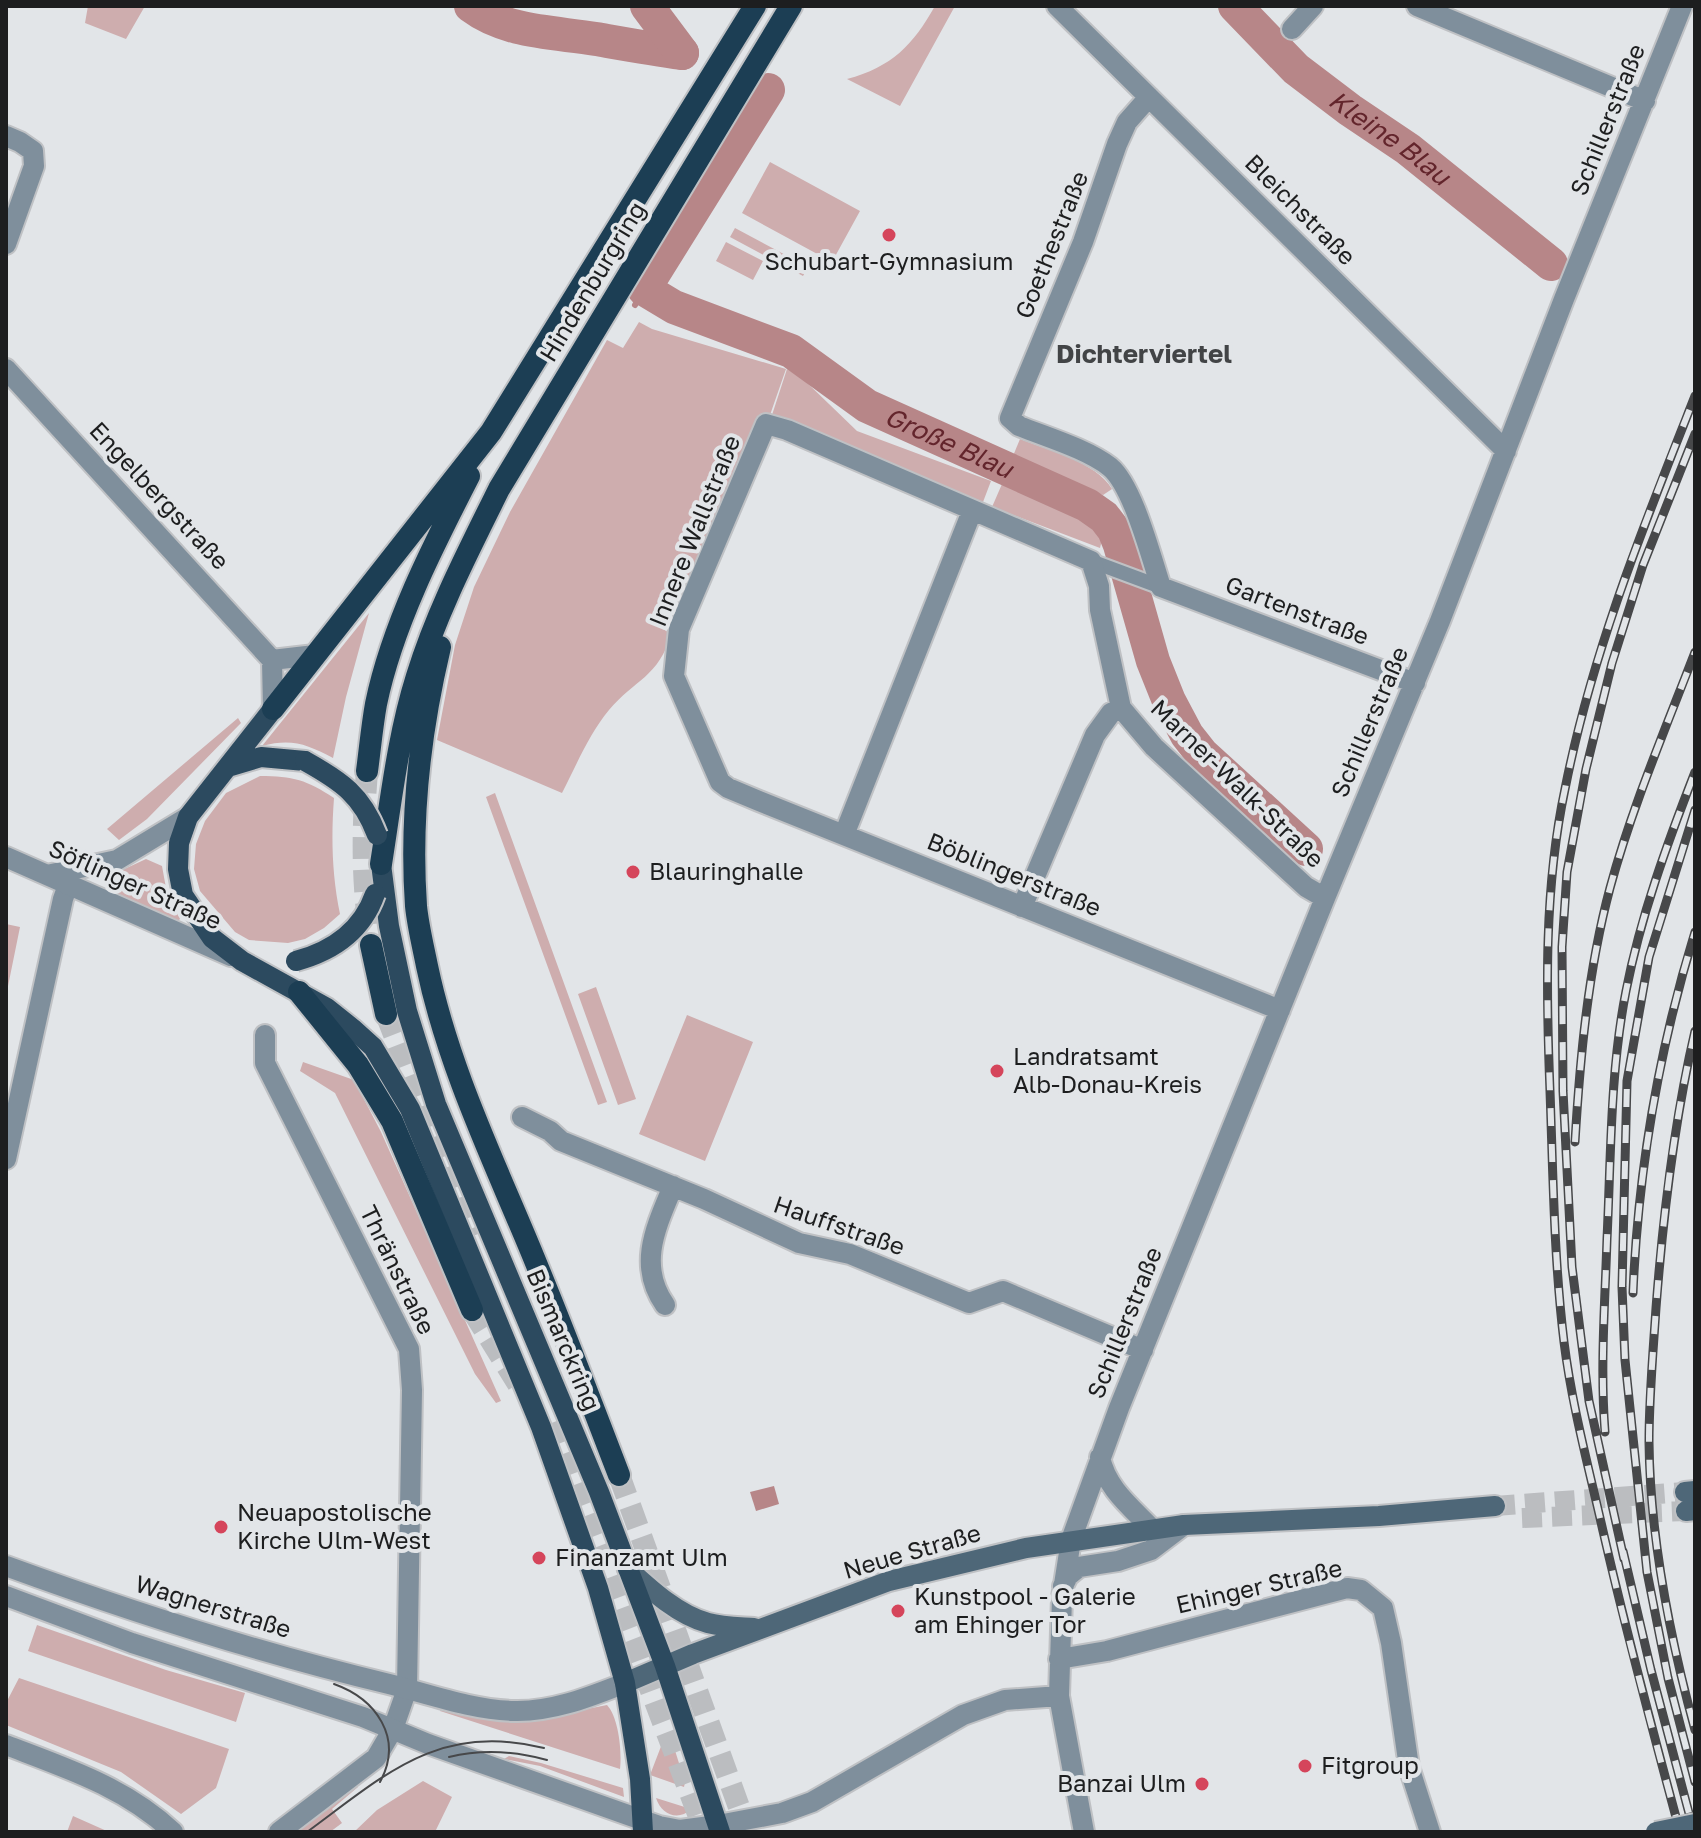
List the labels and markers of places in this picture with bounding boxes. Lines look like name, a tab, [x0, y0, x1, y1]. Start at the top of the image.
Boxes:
marker: Schubart-Gymnasium	[880, 226, 898, 244]
place label: Schubart-Gymnasium	[765, 246, 1013, 275]
place label: Blauringhalle	[649, 856, 804, 885]
marker: Blauringhalle	[624, 863, 642, 881]
place label: Landratsamt Alb-Donau-Kreis	[1013, 1041, 1202, 1098]
marker: Landratsamt Alb-Donau-Kreis	[988, 1062, 1006, 1080]
place label: Neuapostolische Kirche Ulm-West	[237, 1497, 432, 1554]
marker: Neuapostolische Kirche Ulm-West	[212, 1518, 230, 1536]
place label: Finanzamt Ulm	[555, 1542, 728, 1571]
marker: Finanzamt Ulm	[530, 1549, 548, 1567]
place label: Kunstpool - Galerie am Ehinger Tor	[914, 1581, 1136, 1638]
marker: Kunstpool - Galerie am Ehinger Tor	[889, 1602, 907, 1620]
place label: Fitgroup	[1321, 1750, 1419, 1779]
marker: Fitgroup	[1296, 1757, 1314, 1775]
place label: Banzai Ulm	[1057, 1768, 1186, 1797]
marker: Banzai Ulm	[1193, 1775, 1211, 1793]

